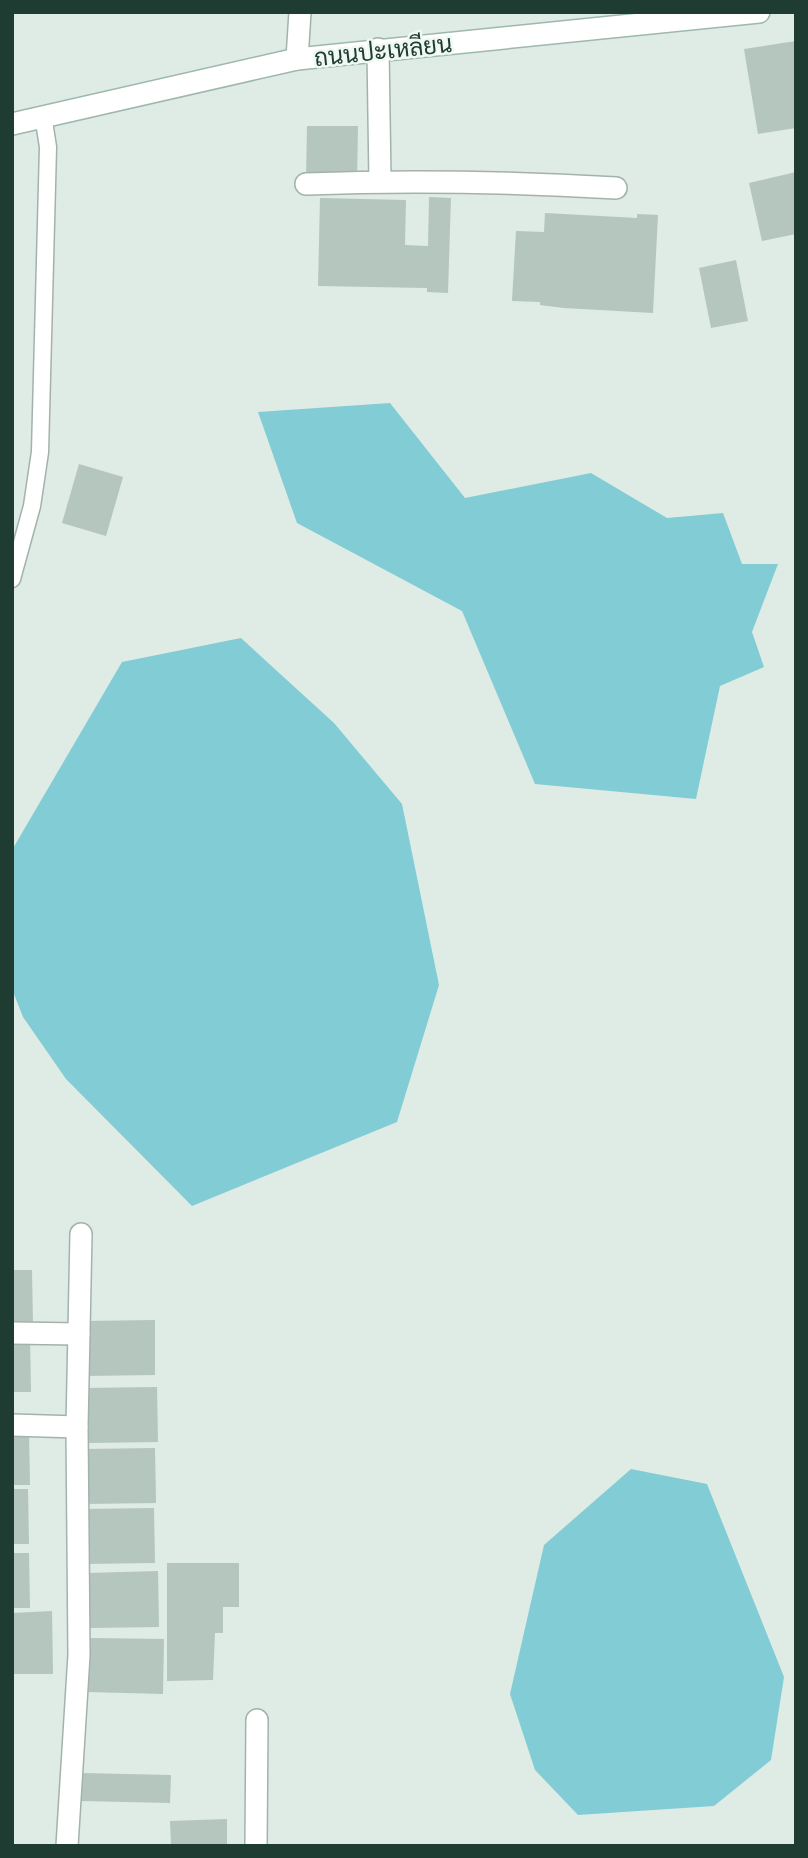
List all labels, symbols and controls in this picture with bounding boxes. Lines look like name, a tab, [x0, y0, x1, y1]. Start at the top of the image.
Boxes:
street label: ถนนปะเหลียน	[312, 27, 454, 73]

